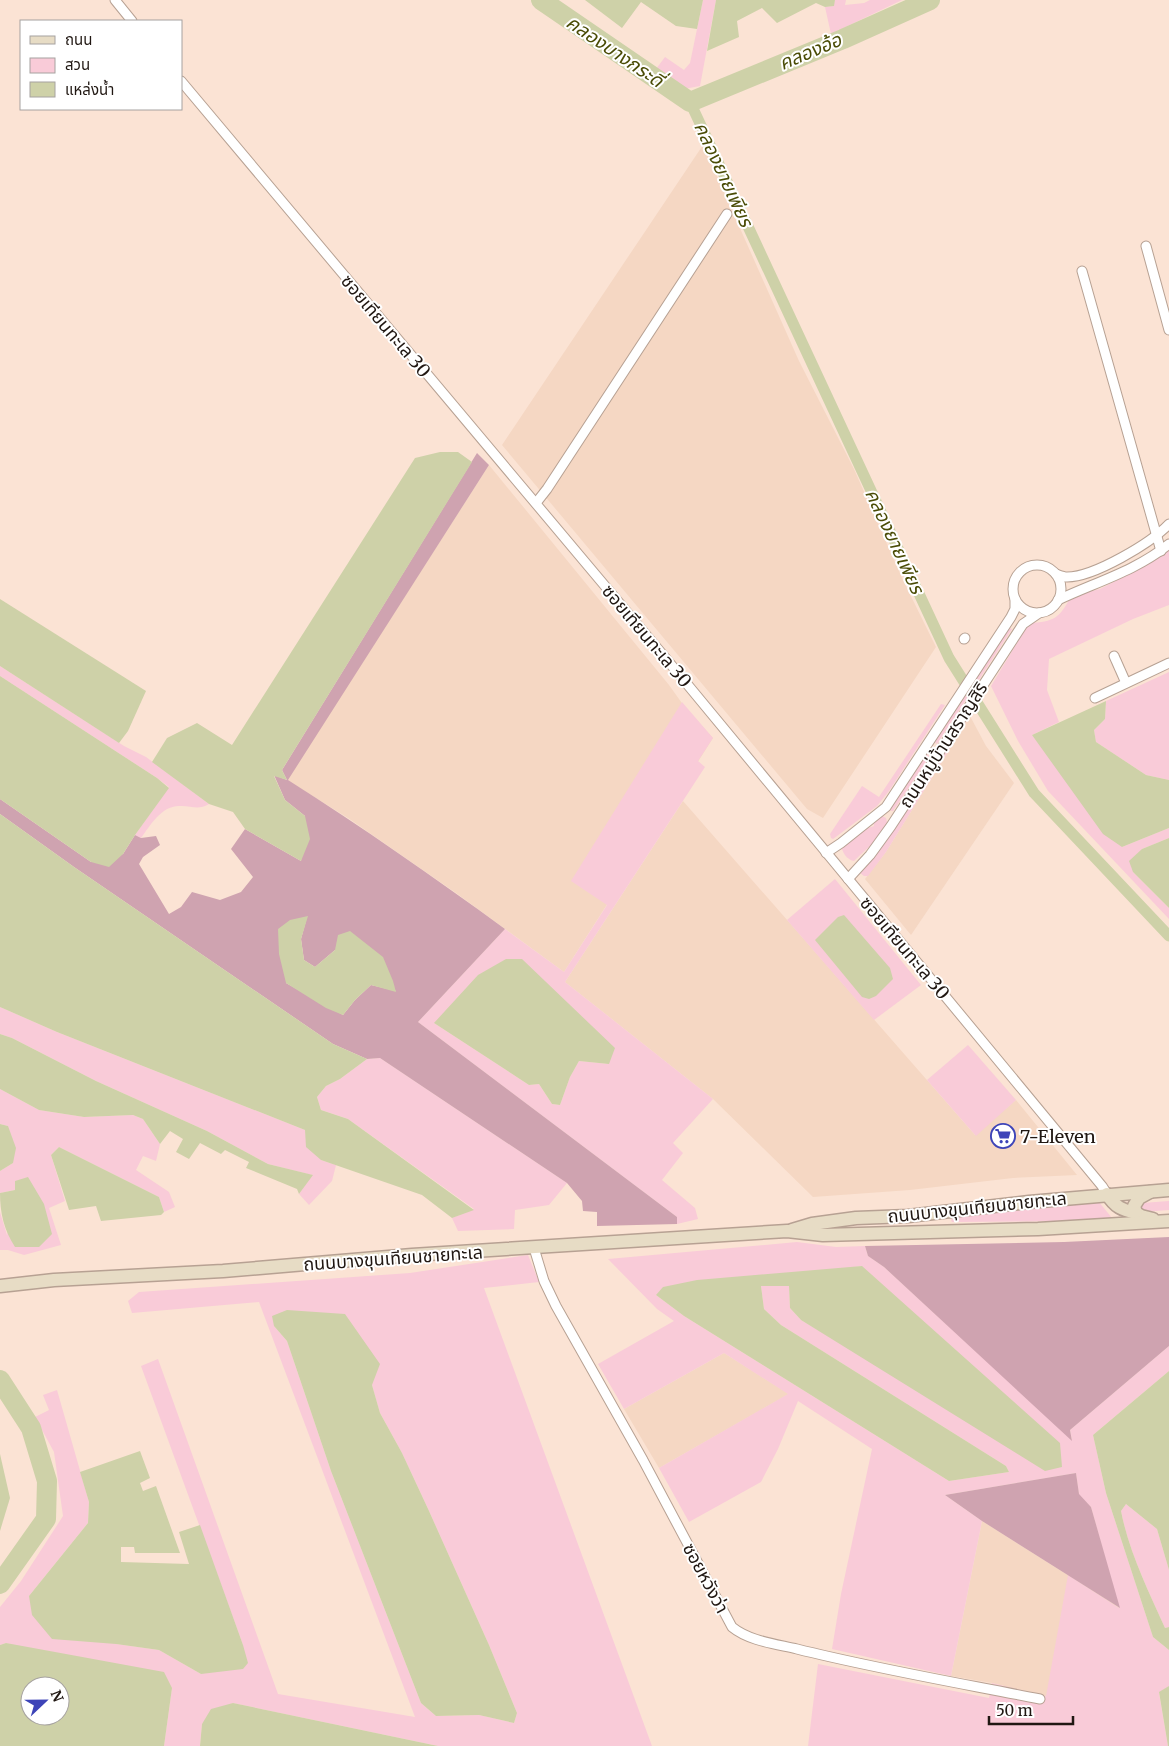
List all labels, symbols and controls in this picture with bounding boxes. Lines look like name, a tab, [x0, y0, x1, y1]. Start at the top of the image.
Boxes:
water label: คลองบางกระดี่	[562, 9, 672, 94]
legend	[20, 20, 182, 110]
water label: คลองอ้อ	[775, 27, 846, 75]
text: ถนน	[65, 30, 92, 49]
text: สวน	[65, 55, 90, 74]
text: แหล่งน้ำ	[65, 79, 114, 99]
water label: คลองยายเพียร	[689, 118, 759, 232]
street label: ซอยเทียนทะเล 30	[336, 270, 436, 382]
water label: คลองยายเพียร	[860, 485, 930, 599]
street label: ซอยเทียนทะเล 30	[597, 580, 697, 692]
street label: ถนนหมู่บ้านสราญสิริ	[894, 678, 993, 813]
street label: ซอยเทียนทะเล 30	[855, 892, 955, 1004]
supermarket icon: 7-Eleven	[990, 1123, 1016, 1149]
place label: 7-Eleven	[1020, 1125, 1096, 1148]
street label: ถนนบางขุนเทียนชายทะเล	[886, 1186, 1068, 1228]
street label: ถนนบางขุนเทียนชายทะเล	[302, 1240, 484, 1276]
street label: ซอยหวังว่า	[678, 1539, 734, 1617]
north arrow	[20, 1676, 70, 1726]
text: N	[47, 1688, 67, 1705]
scale bar	[989, 1694, 1073, 1726]
text: 50 m	[996, 1701, 1033, 1720]

